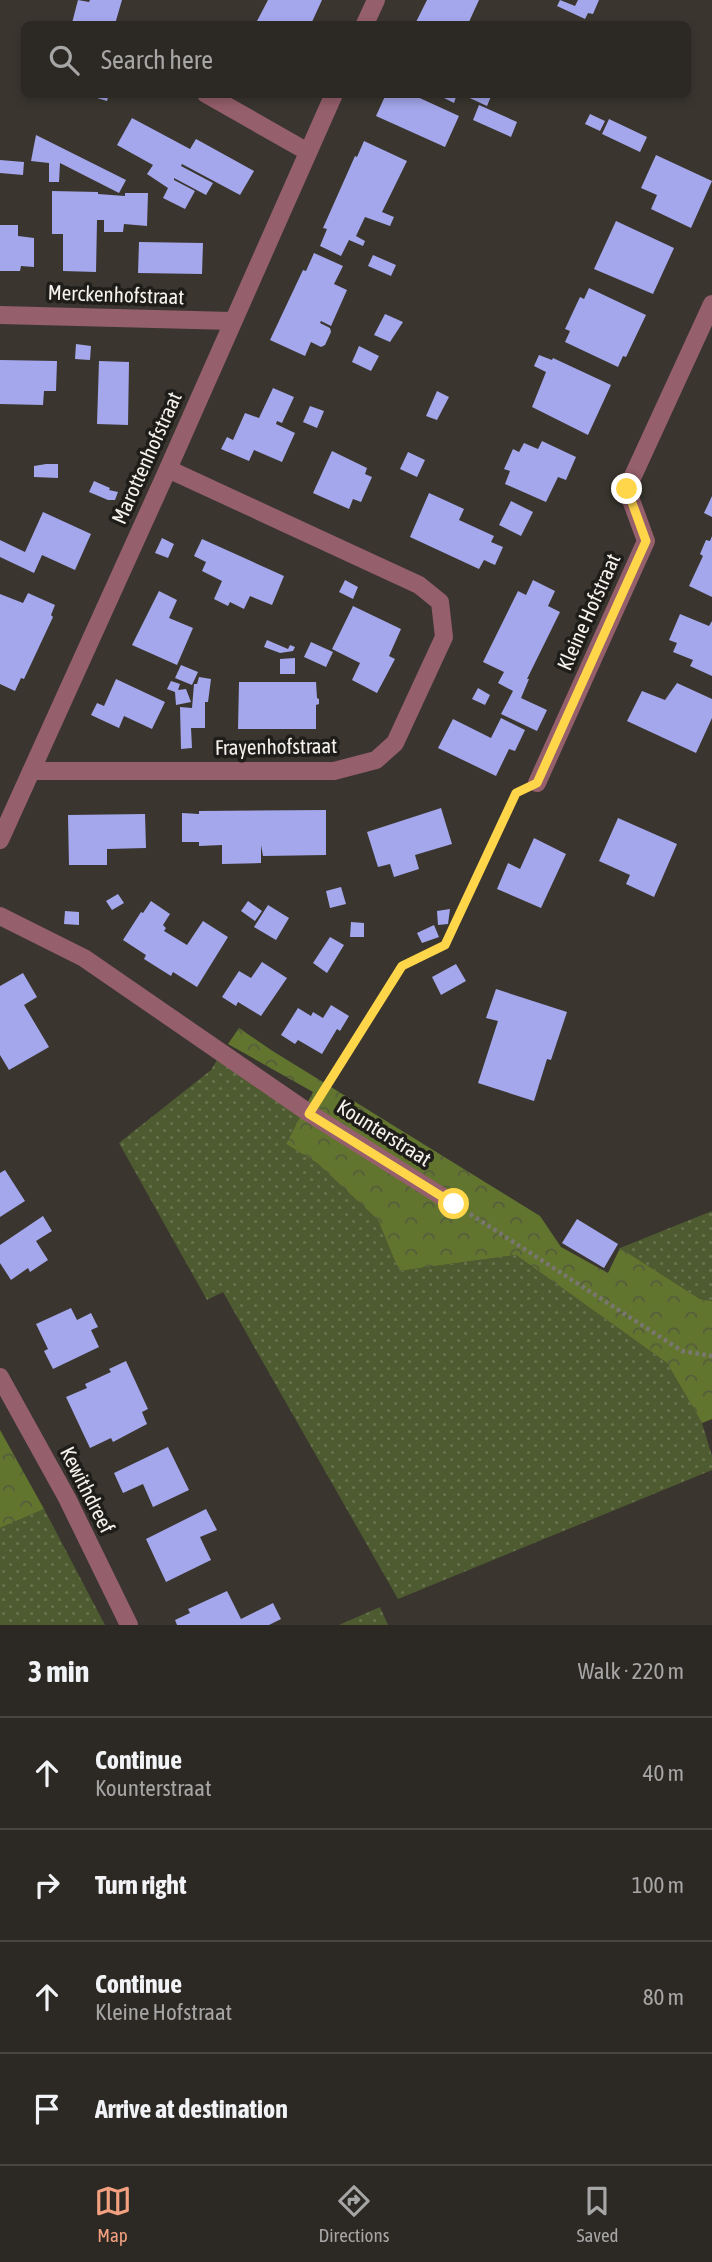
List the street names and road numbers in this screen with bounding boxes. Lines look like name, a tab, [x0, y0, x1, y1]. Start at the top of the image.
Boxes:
street label: Merckenhofstraat	[47, 280, 185, 308]
street label: Marottenhofstraat	[106, 388, 186, 527]
street label: Kleine Hofstraat	[552, 549, 625, 674]
street label: Frayenhofstraat	[215, 733, 337, 759]
street label: Kounterstraat	[333, 1094, 436, 1171]
street label: Kewithdreef	[56, 1442, 120, 1537]

